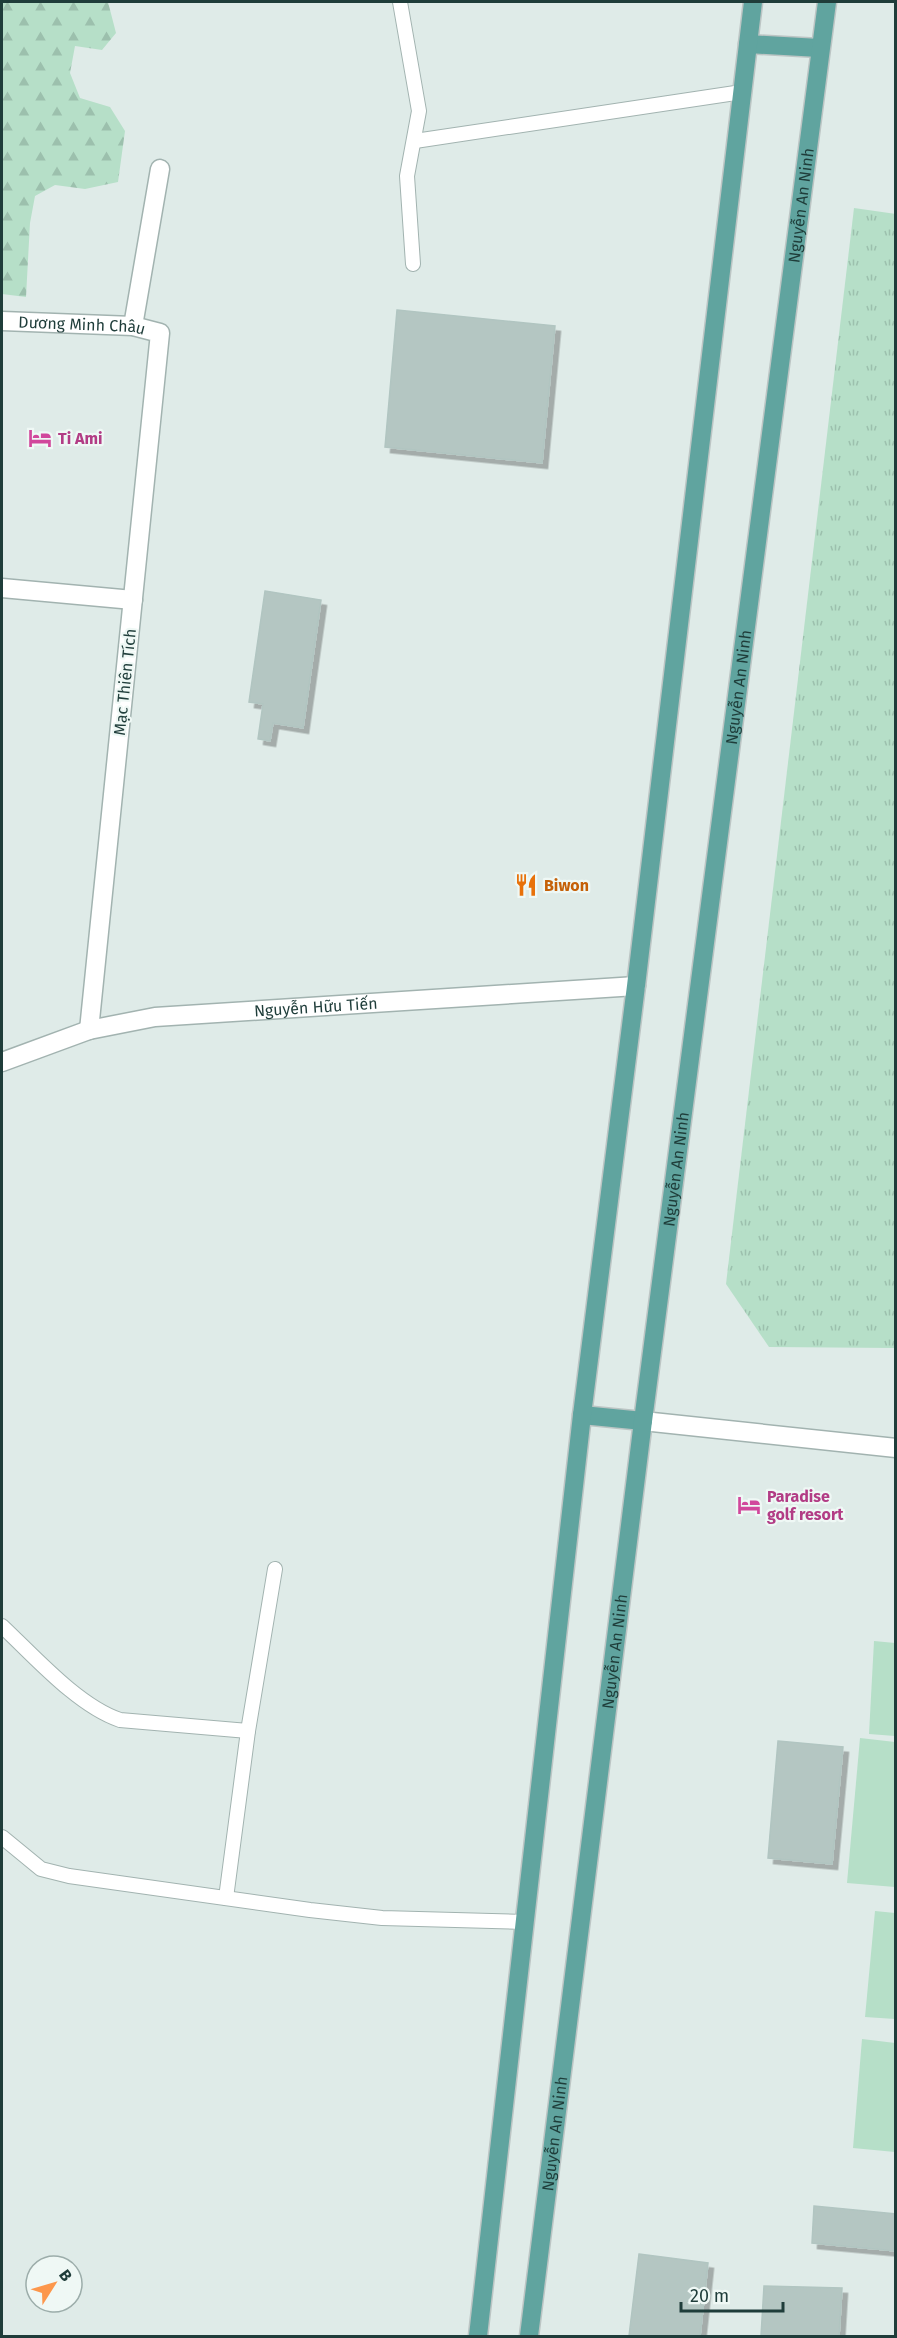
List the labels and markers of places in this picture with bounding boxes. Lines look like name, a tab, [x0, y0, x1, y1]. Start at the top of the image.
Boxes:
hotel icon: Ti Ami	[27, 425, 53, 451]
place label: Ti Ami	[58, 429, 102, 448]
restaurant icon: Biwon	[513, 872, 539, 898]
place label: Biwon	[544, 876, 589, 895]
place label: Paradise golf resort	[767, 1487, 844, 1524]
hotel icon: Paradise golf resort	[736, 1492, 762, 1518]

